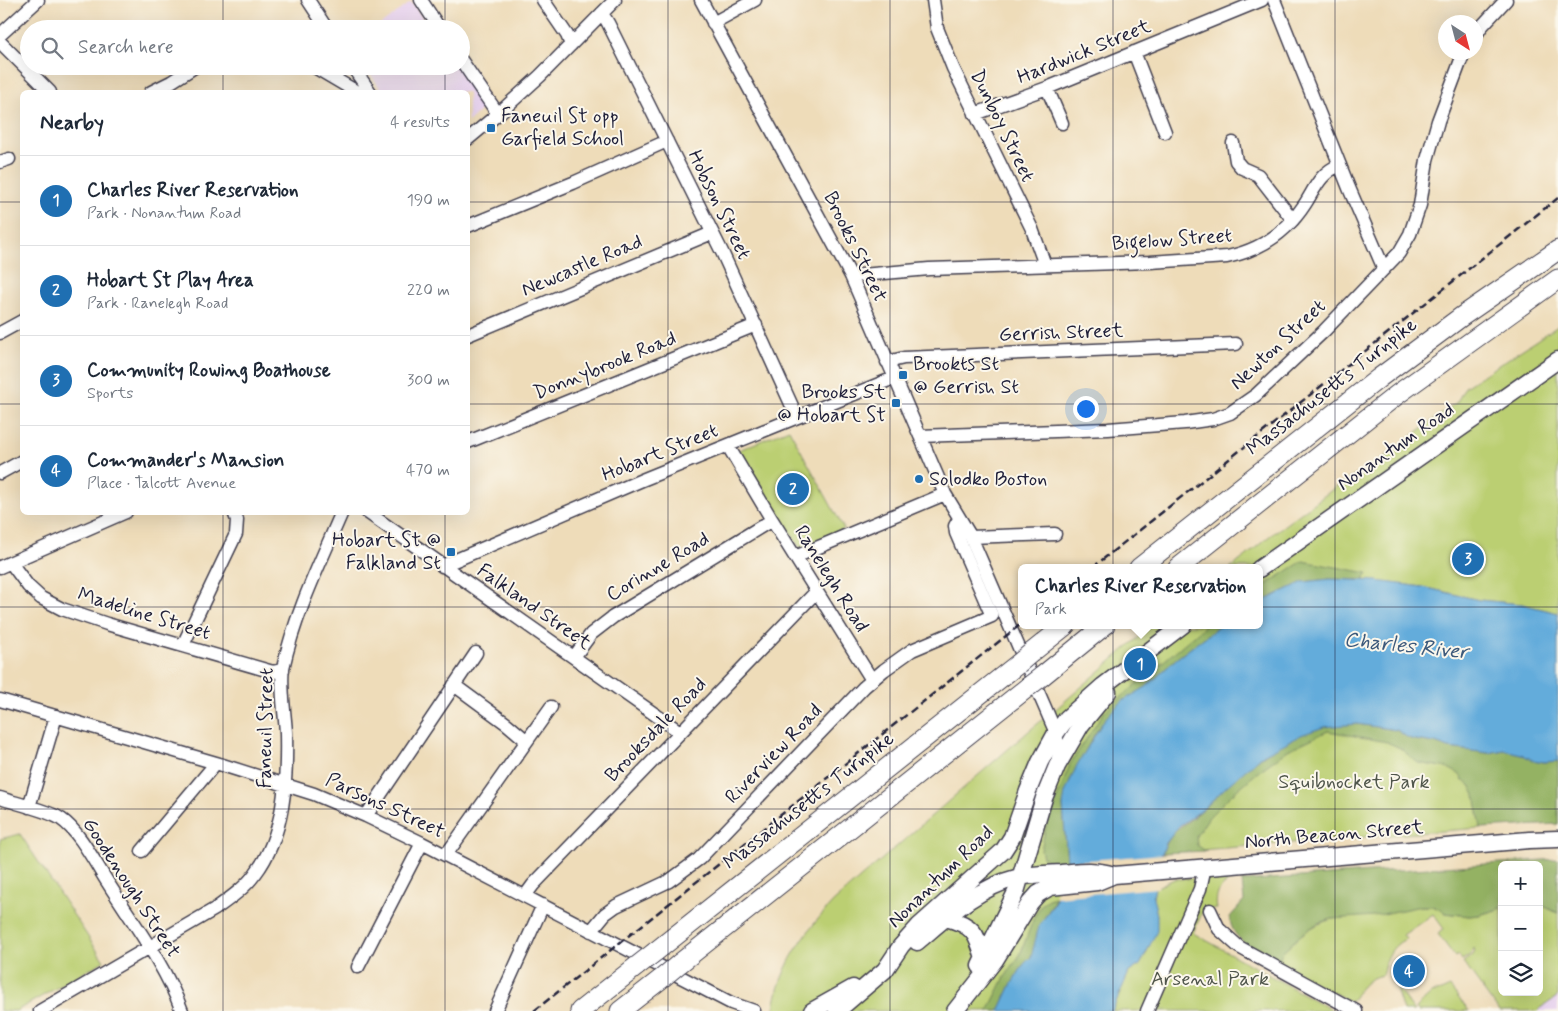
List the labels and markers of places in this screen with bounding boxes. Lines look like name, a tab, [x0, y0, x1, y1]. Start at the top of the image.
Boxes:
place label: Faneuil St opp Garfield School	[501, 103, 624, 153]
marker: Faneuil St opp Garfield School	[485, 122, 497, 134]
place label: Brookts St @ Gerrish St	[913, 351, 1019, 401]
marker: Brookts St @ Gerrish St	[897, 369, 909, 381]
place label: Brooks St @ Hobart St	[777, 379, 886, 429]
marker: Brooks St @ Hobart St	[890, 397, 902, 409]
place label: Solodko Boston	[929, 466, 1047, 493]
pin: 2	[777, 470, 809, 508]
marker: Solodko Boston	[913, 473, 925, 485]
place label: Hobart St @ Falkland St	[332, 527, 441, 577]
pin: 3	[1452, 540, 1484, 578]
marker: Hobart St @ Falkland St	[445, 546, 457, 558]
pin: 1	[1124, 645, 1156, 683]
pin: 4	[1393, 952, 1425, 990]

